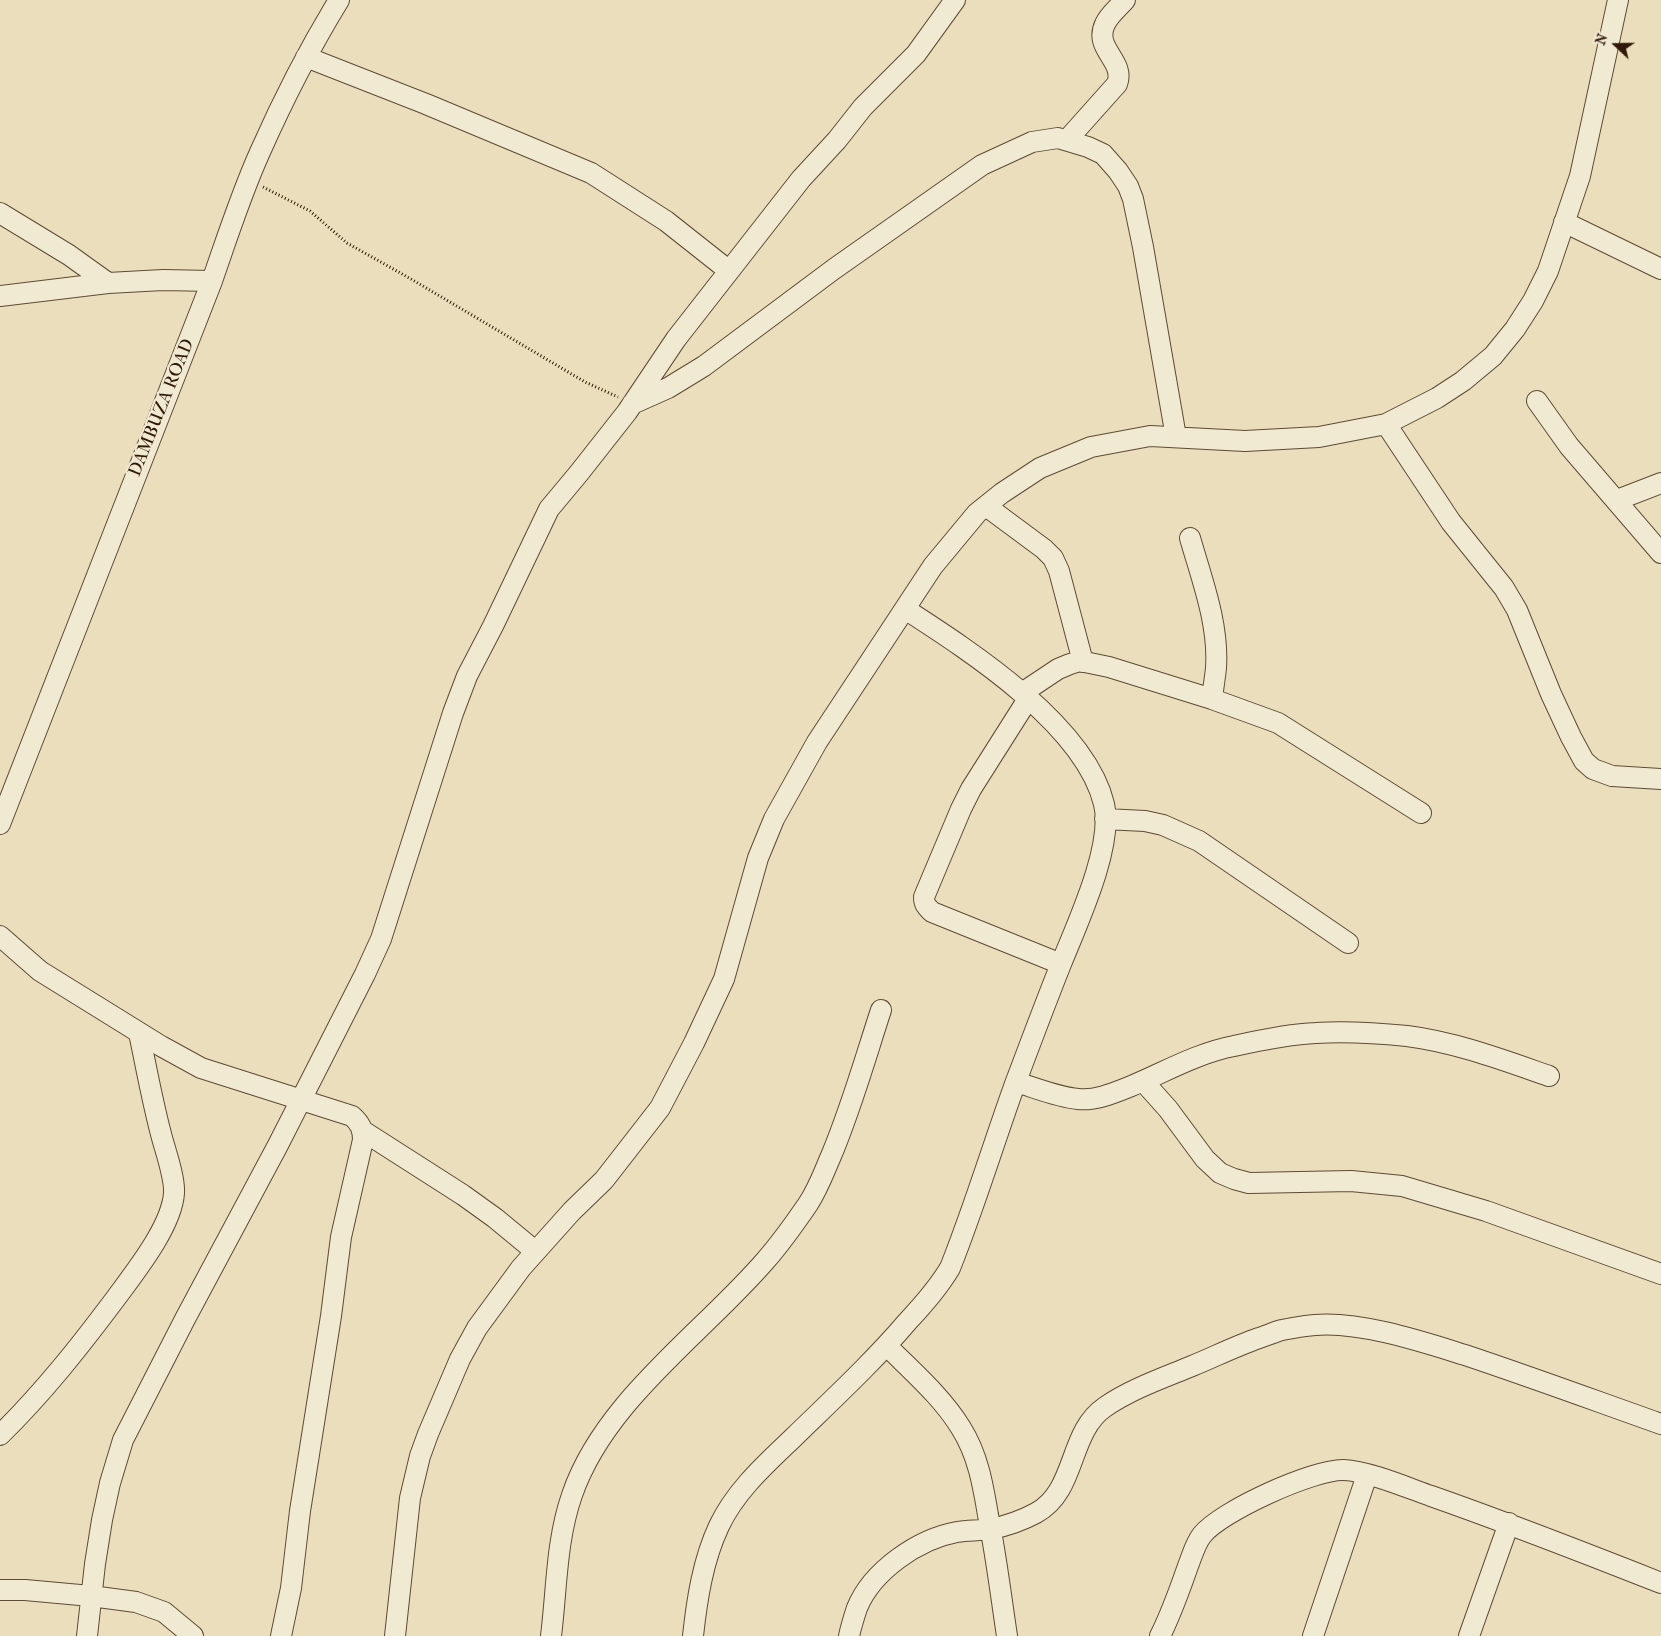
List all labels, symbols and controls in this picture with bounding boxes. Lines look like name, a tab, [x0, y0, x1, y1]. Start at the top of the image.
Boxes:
north arrow	[1591, 20, 1641, 70]
text: N	[1592, 31, 1611, 47]
street label: DAMBUZA ROAD	[125, 336, 199, 480]

